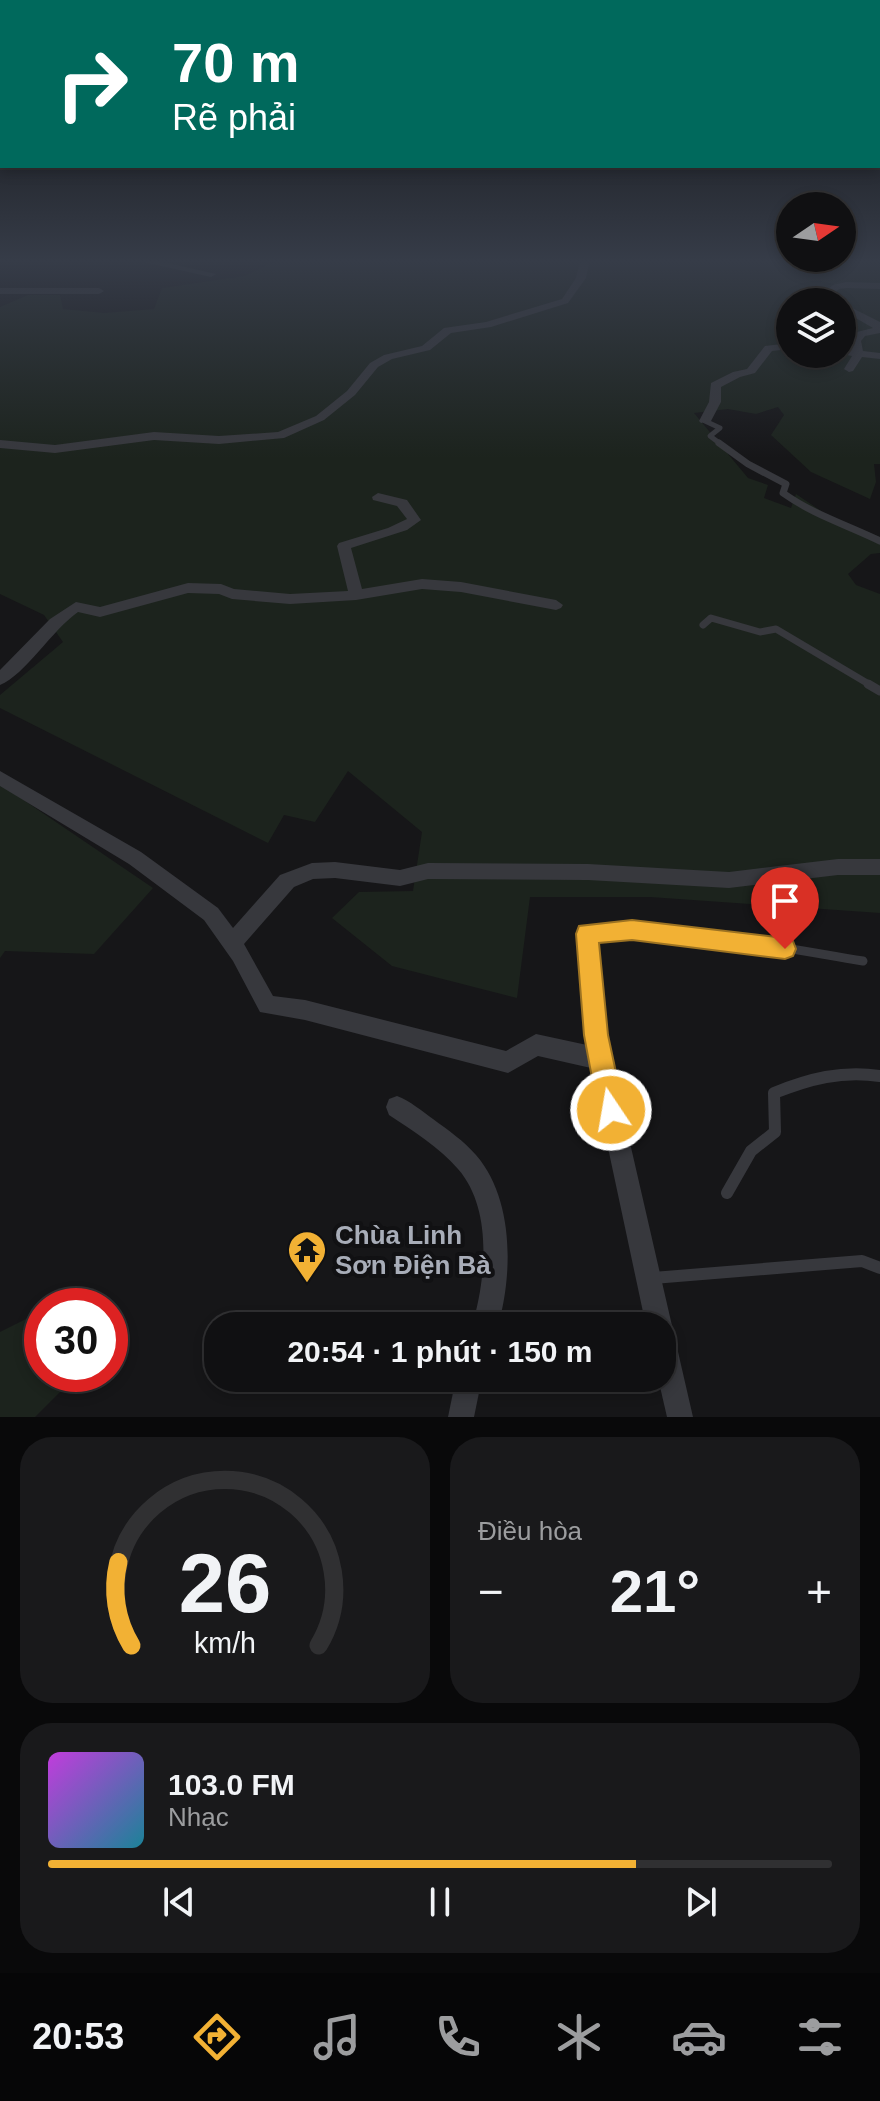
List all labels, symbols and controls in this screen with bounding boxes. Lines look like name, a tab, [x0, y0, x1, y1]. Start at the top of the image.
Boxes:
text: 70 m	[172, 31, 300, 94]
icon: right	[40, 32, 144, 136]
text: Rẽ phải	[172, 97, 296, 138]
north arrow	[776, 192, 856, 272]
map controls	[776, 192, 856, 368]
button: layers	[776, 288, 856, 368]
pin	[751, 867, 819, 949]
icon: arrive	[763, 879, 807, 923]
position arrow	[569, 1068, 653, 1152]
place label: Chùa Linh Sơn Điện Bà	[335, 1220, 491, 1280]
temple icon: Chùa Linh Sơn Điện Bà	[286, 1229, 328, 1284]
speed limit sign: 30	[24, 1288, 128, 1392]
text: 20:54 · 1 phút · 150 m	[287, 1335, 593, 1368]
text: Điều hòa	[478, 1516, 582, 1546]
text: 26	[179, 1537, 271, 1630]
text: 21°	[610, 1558, 700, 1625]
text: −	[478, 1567, 504, 1616]
text: +	[806, 1567, 832, 1616]
text: km/h	[194, 1627, 256, 1659]
text: 103.0 FM	[168, 1768, 295, 1801]
text: Nhạc	[168, 1802, 229, 1832]
icon: previous	[157, 1880, 201, 1924]
icon: pause	[418, 1880, 462, 1924]
icon: next	[679, 1880, 723, 1924]
icon: directions	[189, 2009, 245, 2065]
icon: music	[309, 2009, 365, 2065]
icon: phone	[430, 2009, 486, 2065]
icon: climate	[551, 2009, 607, 2065]
icon: car	[671, 2009, 727, 2065]
icon: filters	[792, 2009, 848, 2065]
text: 20:53	[32, 2016, 124, 2057]

